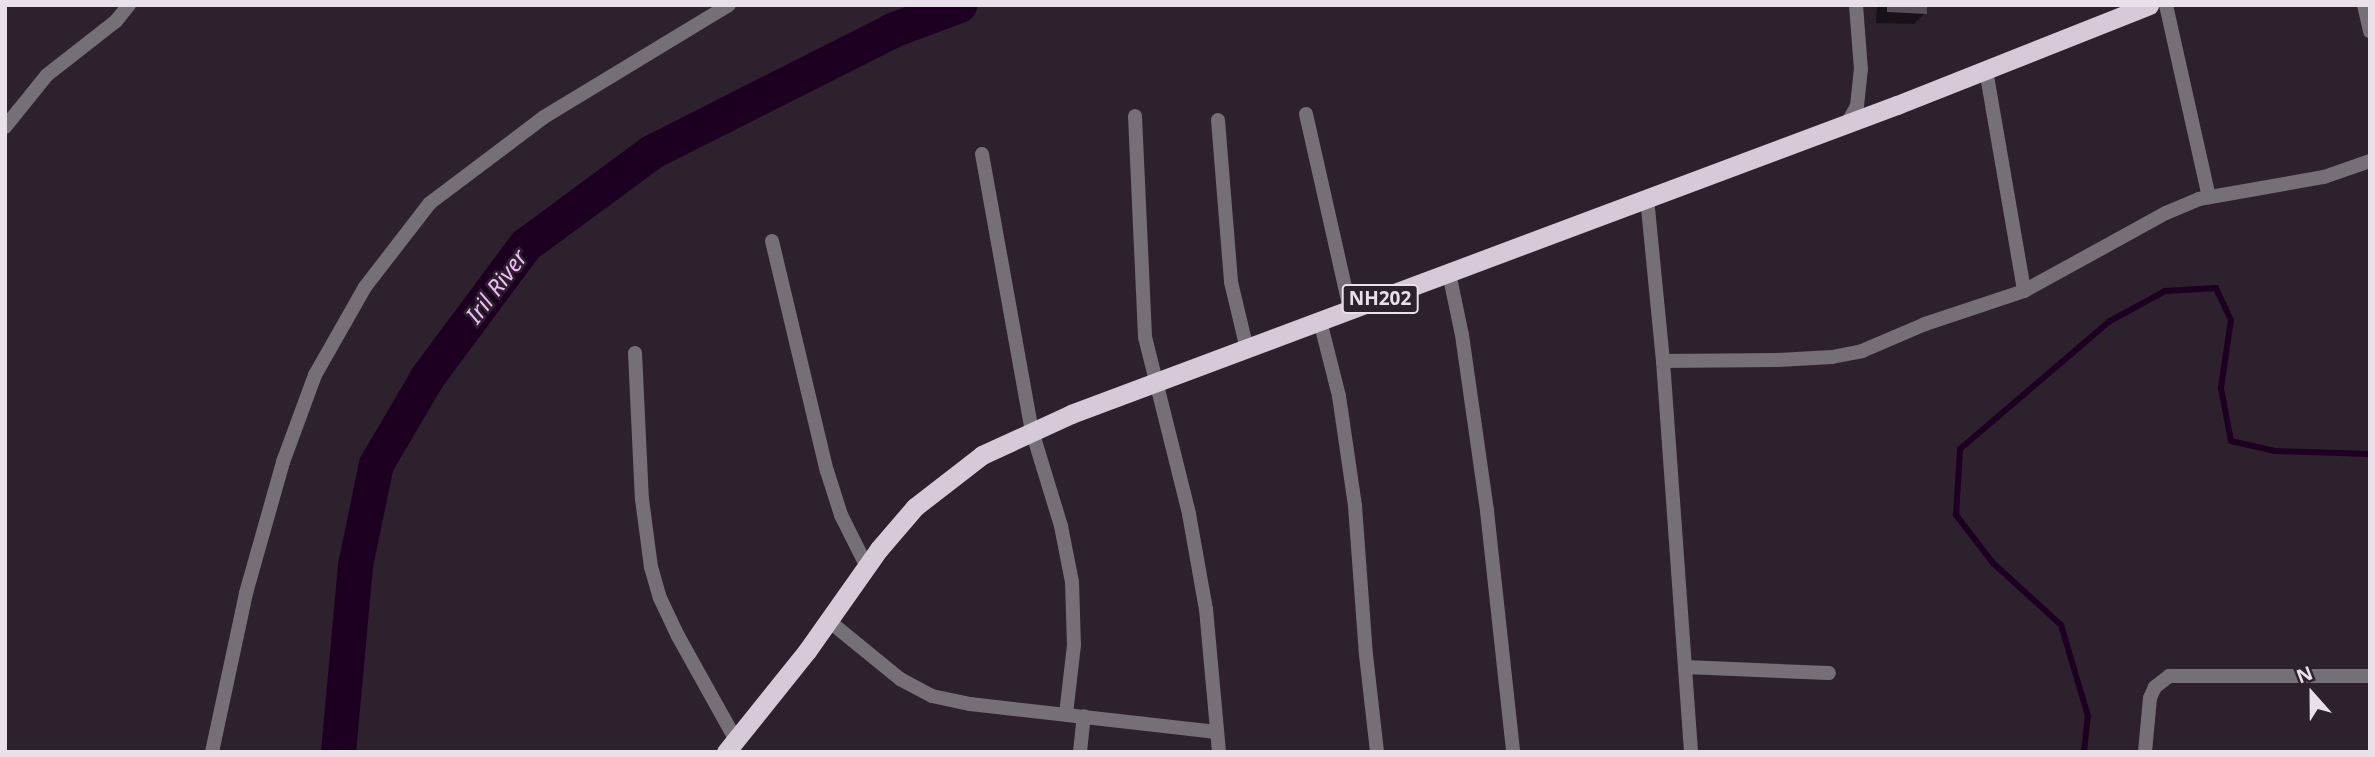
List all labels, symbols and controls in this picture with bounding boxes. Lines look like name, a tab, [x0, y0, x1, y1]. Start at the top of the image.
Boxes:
water label: Iril River	[459, 244, 533, 328]
road number: NH202	[1342, 284, 1418, 314]
north arrow	[2277, 659, 2347, 729]
text: N	[2293, 659, 2316, 689]

